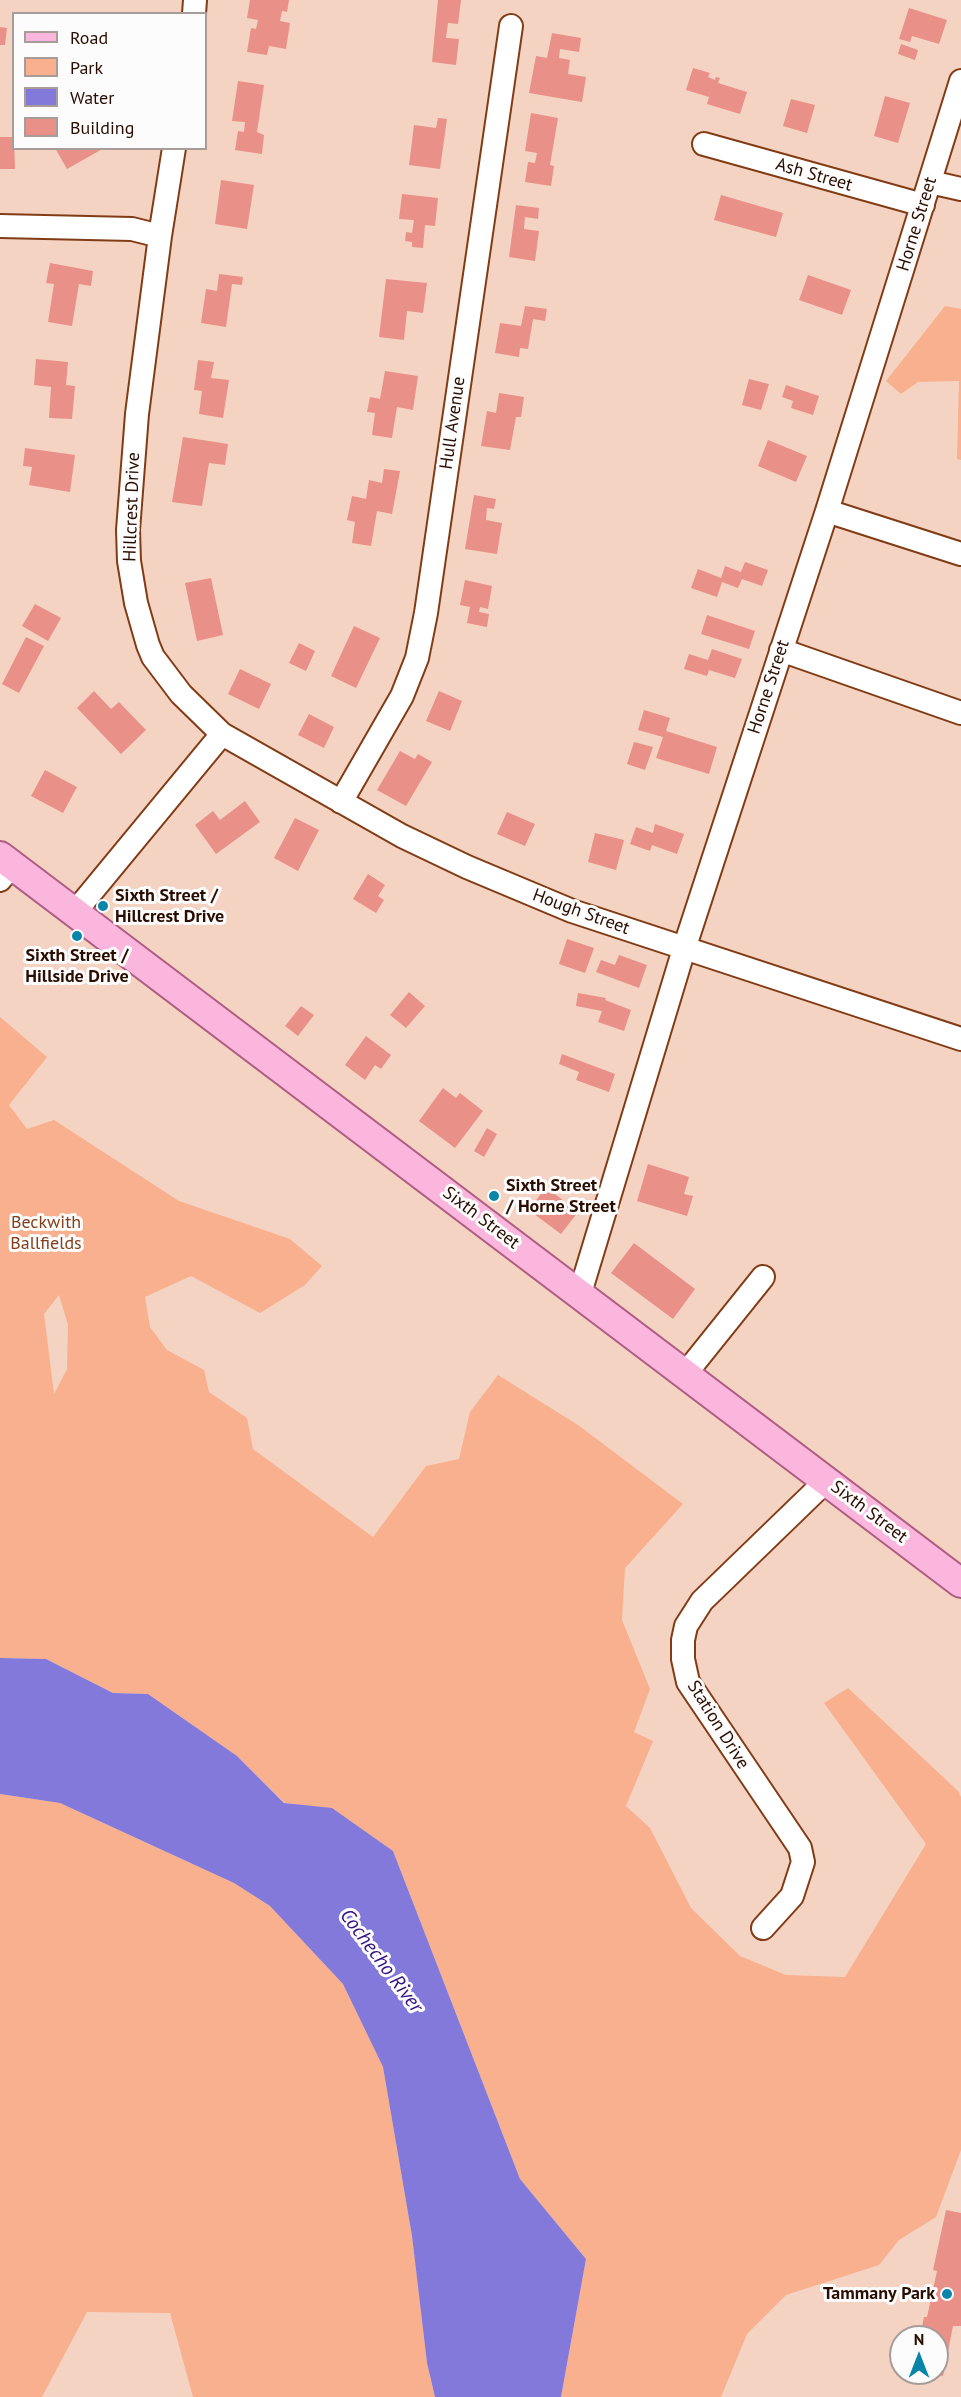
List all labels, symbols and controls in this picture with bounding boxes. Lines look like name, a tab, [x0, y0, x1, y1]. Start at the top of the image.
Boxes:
legend	[12, 12, 207, 150]
text: Road	[70, 26, 108, 49]
text: Park	[70, 56, 103, 79]
text: Water	[70, 86, 114, 109]
text: Building	[70, 116, 134, 139]
street label: Ash Street	[773, 154, 855, 196]
street label: Horne Street	[892, 174, 942, 274]
street label: Hull Avenue	[436, 375, 470, 471]
street label: Hillcrest Drive	[119, 452, 145, 562]
street label: Horne Street	[744, 637, 794, 737]
street label: Hough Street	[530, 884, 632, 940]
place label: Sixth Street / Hillcrest Drive	[115, 885, 224, 928]
marker: Sixth Street / Hillcrest Drive	[96, 899, 110, 913]
marker: Sixth Street / Hillside Drive	[70, 929, 84, 943]
place label: Sixth Street / Hillside Drive	[25, 945, 129, 988]
place label: Sixth Street / Horne Street	[506, 1175, 616, 1218]
street label: Sixth Street	[438, 1182, 524, 1254]
marker: Sixth Street / Horne Street	[487, 1189, 501, 1203]
park label: Beckwith Ballfields	[10, 1212, 82, 1254]
street label: Sixth Street	[826, 1476, 912, 1548]
street label: Station Drive	[682, 1677, 754, 1773]
water label: Cochecho River	[334, 1905, 428, 2017]
place label: Tammany Park	[823, 2283, 935, 2305]
marker: Tammany Park	[940, 2287, 954, 2301]
north arrow	[889, 2325, 949, 2385]
text: N	[914, 2329, 924, 2349]

